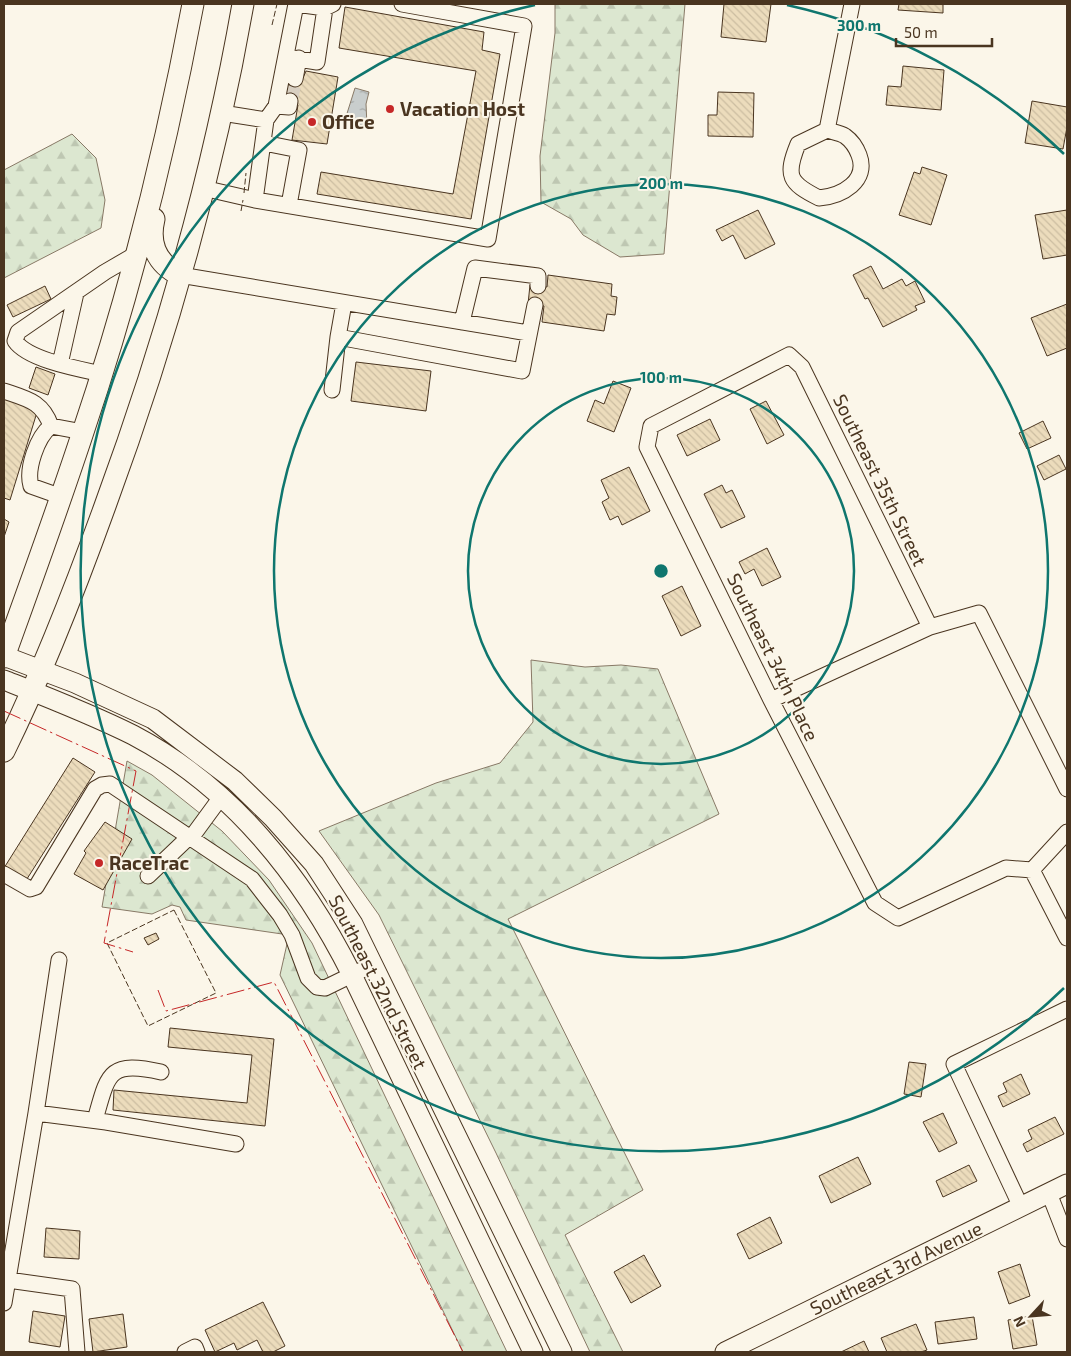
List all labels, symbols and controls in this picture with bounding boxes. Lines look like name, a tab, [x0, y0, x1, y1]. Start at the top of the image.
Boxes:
scale bar	[896, 15, 992, 47]
text: 300 m	[837, 16, 881, 34]
text: 50 m	[904, 23, 938, 41]
place label: Vacation Host	[400, 97, 525, 120]
marker: Vacation Host	[384, 103, 396, 115]
place label: Office	[322, 110, 375, 133]
marker: Office	[306, 116, 318, 128]
text: 200 m	[639, 174, 683, 192]
text: 100 m	[640, 368, 682, 386]
street label: Southeast 35th Street	[829, 390, 932, 569]
centre of rings	[652, 562, 670, 580]
street label: Southeast 34th Place	[723, 569, 824, 744]
place label: RaceTrac	[109, 851, 189, 874]
marker: RaceTrac	[93, 857, 105, 869]
street label: Southeast 32nd Street	[324, 891, 432, 1073]
street label: Southeast 3rd Avenue	[806, 1216, 986, 1319]
north arrow	[1006, 1291, 1056, 1341]
text: N	[1009, 1314, 1029, 1330]

